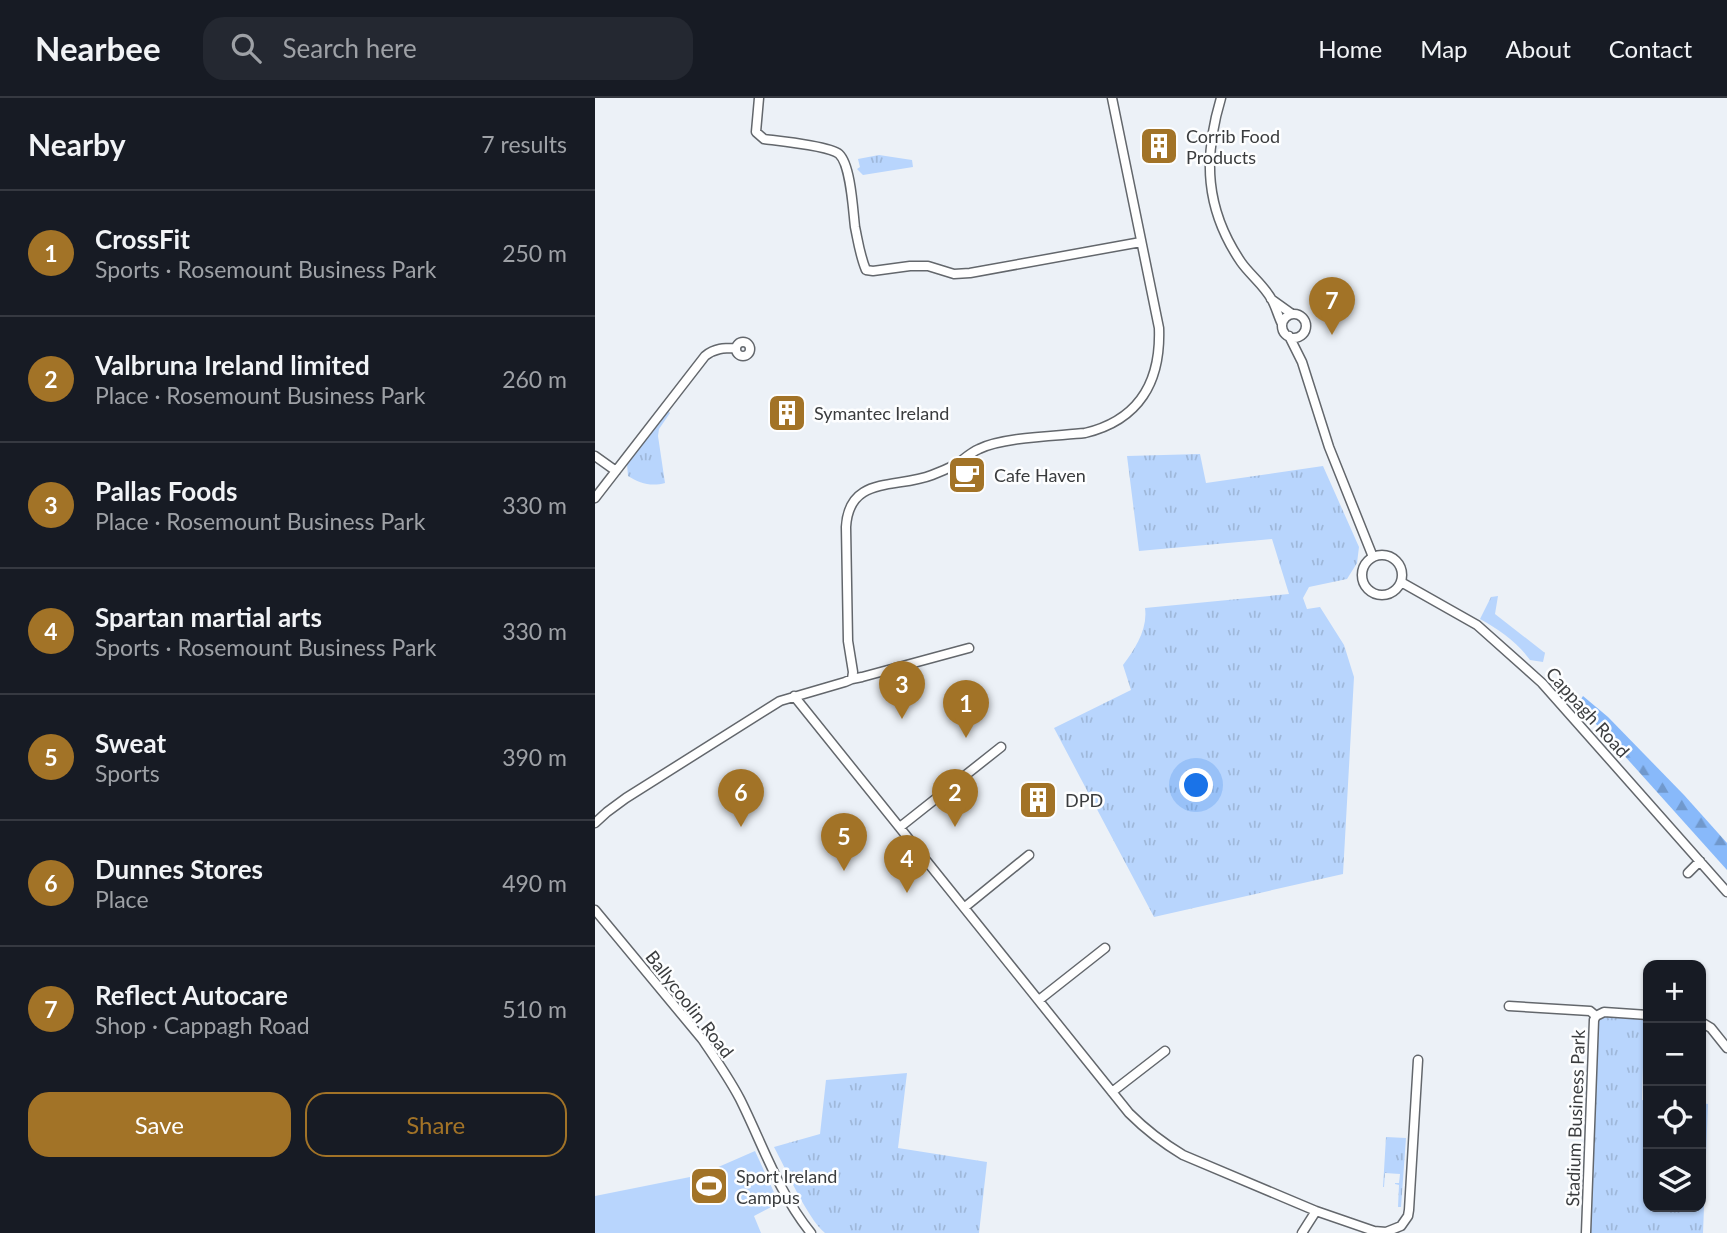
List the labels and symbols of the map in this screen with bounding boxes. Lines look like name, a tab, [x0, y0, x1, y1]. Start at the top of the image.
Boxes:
building icon: Corrib Food Products	[1138, 125, 1180, 167]
place label: Corrib Food Products	[1186, 125, 1280, 168]
pin: 7	[1309, 277, 1355, 335]
building icon: Symantec Ireland	[766, 392, 808, 434]
place label: Symantec Ireland	[814, 402, 949, 424]
cafe icon: Cafe Haven	[946, 454, 988, 496]
place label: Cafe Haven	[994, 464, 1086, 486]
pin: 3	[879, 661, 925, 719]
street label: Cappagh Road	[1542, 662, 1634, 762]
pin: 1	[943, 680, 989, 738]
your location	[1179, 768, 1213, 802]
pin: 6	[718, 769, 764, 827]
pin: 2	[932, 769, 978, 827]
building icon: DPD	[1017, 779, 1059, 821]
place label: DPD	[1065, 789, 1103, 811]
pin: 5	[821, 813, 867, 871]
pin: 4	[884, 835, 930, 893]
street label: Ballycoolin Road	[641, 946, 739, 1062]
street label: Stadium Business Park	[1561, 1028, 1589, 1207]
sports icon: Sport Ireland Campus	[688, 1165, 730, 1207]
place label: Sport Ireland Campus	[736, 1165, 837, 1208]

